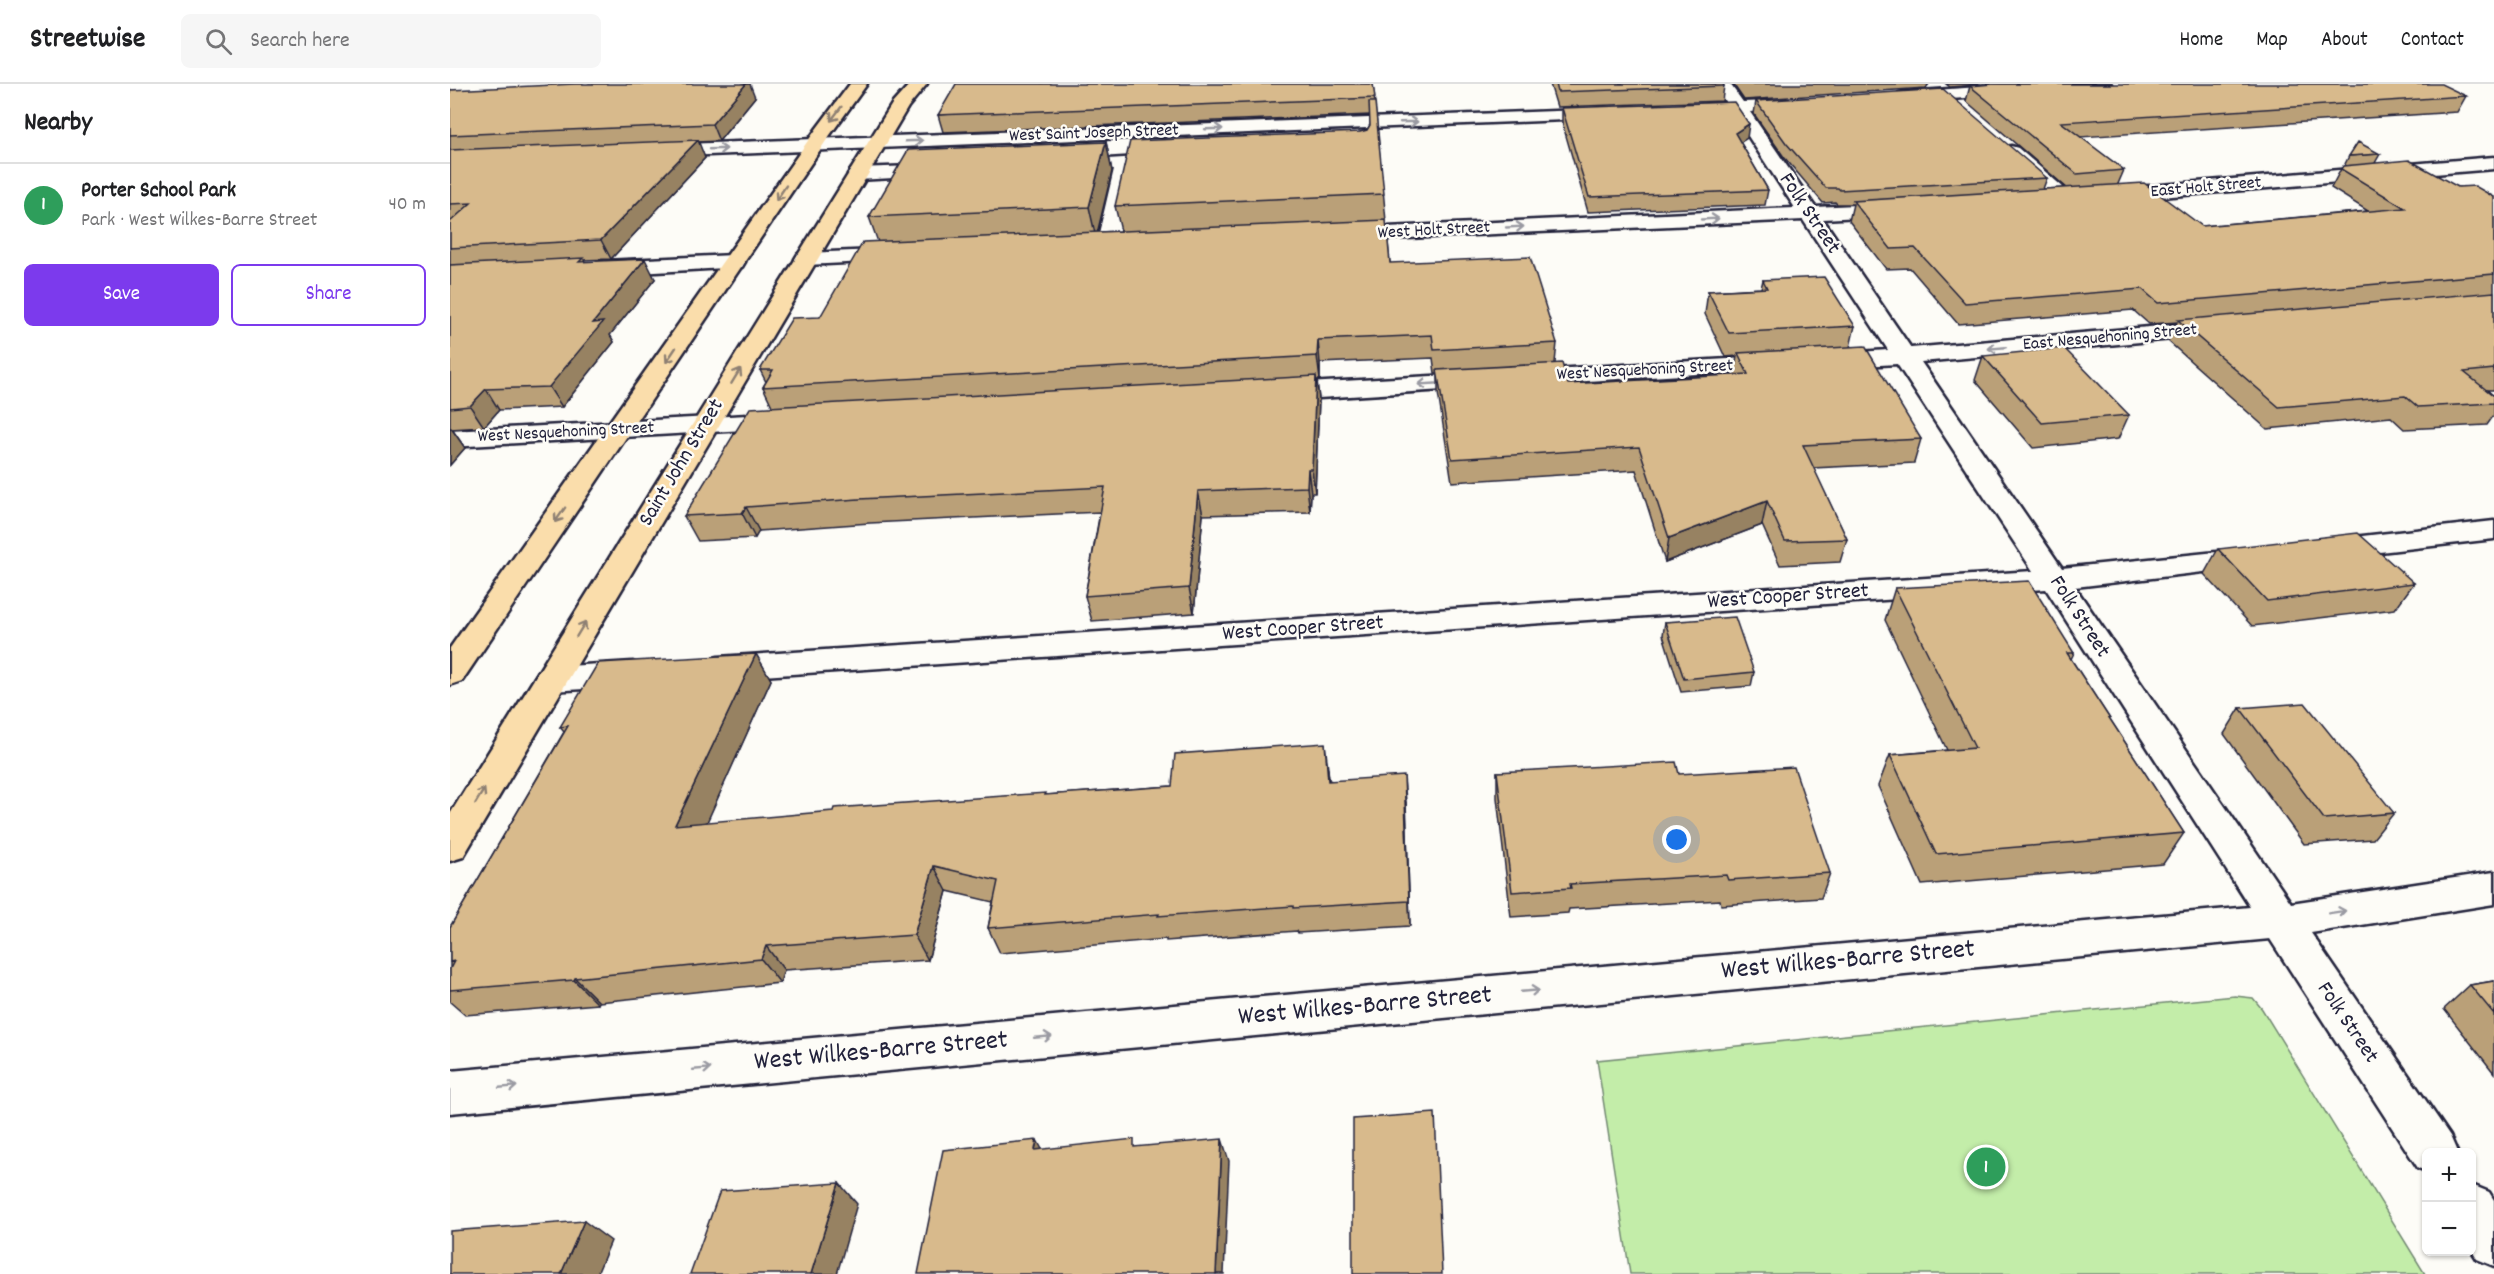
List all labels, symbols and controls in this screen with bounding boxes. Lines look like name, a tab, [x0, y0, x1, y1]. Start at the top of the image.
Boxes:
search box	[181, 14, 601, 68]
text: Streetwise	[30, 21, 145, 61]
icon: search	[202, 25, 235, 58]
text: Search here	[250, 26, 350, 57]
text: Home	[2179, 26, 2223, 56]
text: Map	[2256, 26, 2288, 56]
text: About	[2321, 26, 2368, 56]
text: Contact	[2401, 26, 2464, 56]
text: Nearby	[24, 105, 92, 142]
one-way arrow	[830, 106, 843, 122]
one-way arrow	[1398, 116, 1418, 127]
street label: West Saint Joseph Street	[1009, 119, 1180, 149]
one-way arrow	[1203, 124, 1223, 135]
one-way arrow	[904, 136, 924, 147]
one-way arrow	[708, 143, 728, 155]
street label: Folk Street	[1770, 167, 1848, 261]
street label: East Holt Street	[2150, 171, 2263, 205]
text: Porter School Park	[81, 176, 236, 207]
one-way arrow	[775, 185, 787, 201]
text: 1	[41, 191, 46, 219]
text: 40 m	[388, 191, 426, 219]
text: Park · West Wilkes-Barre Street	[81, 207, 317, 235]
one-way arrow	[1700, 213, 1719, 224]
street label: West Holt Street	[1377, 216, 1491, 246]
one-way arrow	[1505, 222, 1525, 233]
button: Save	[24, 264, 219, 326]
button: Share	[231, 264, 426, 326]
street label: East Nesquehoning Street	[2022, 318, 2199, 358]
one-way arrow	[1987, 343, 2007, 354]
one-way arrow	[665, 346, 677, 362]
street label: West Nesquehoning Street	[1556, 354, 1734, 388]
one-way arrow	[730, 368, 742, 385]
one-way arrow	[1418, 378, 1438, 389]
street label: Saint John Street	[632, 393, 732, 533]
street label: West Nesquehoning Street	[477, 416, 655, 450]
one-way arrow	[554, 506, 566, 522]
street label: Folk Street	[2041, 570, 2117, 664]
street label: West Cooper Street	[1706, 576, 1870, 618]
street label: West Cooper Street	[1221, 608, 1385, 650]
one-way arrow	[576, 621, 588, 638]
one-way arrow	[475, 788, 487, 805]
your location	[1662, 825, 1691, 854]
one-way arrow	[2327, 907, 2346, 918]
street label: West Wilkes-Barre Street	[1720, 930, 1976, 992]
street label: West Wilkes-Barre Street	[1237, 976, 1493, 1038]
street label: Folk Street	[2308, 976, 2386, 1070]
one-way arrow	[1519, 985, 1539, 996]
street label: West Wilkes-Barre Street	[753, 1021, 1009, 1083]
one-way arrow	[1032, 1031, 1052, 1042]
one-way arrow	[692, 1063, 712, 1074]
one-way arrow	[498, 1081, 518, 1092]
pin: 1	[1966, 1144, 2006, 1190]
map controls	[2422, 1148, 2476, 1256]
button: +	[2422, 1148, 2476, 1202]
button: −	[2422, 1202, 2476, 1256]

